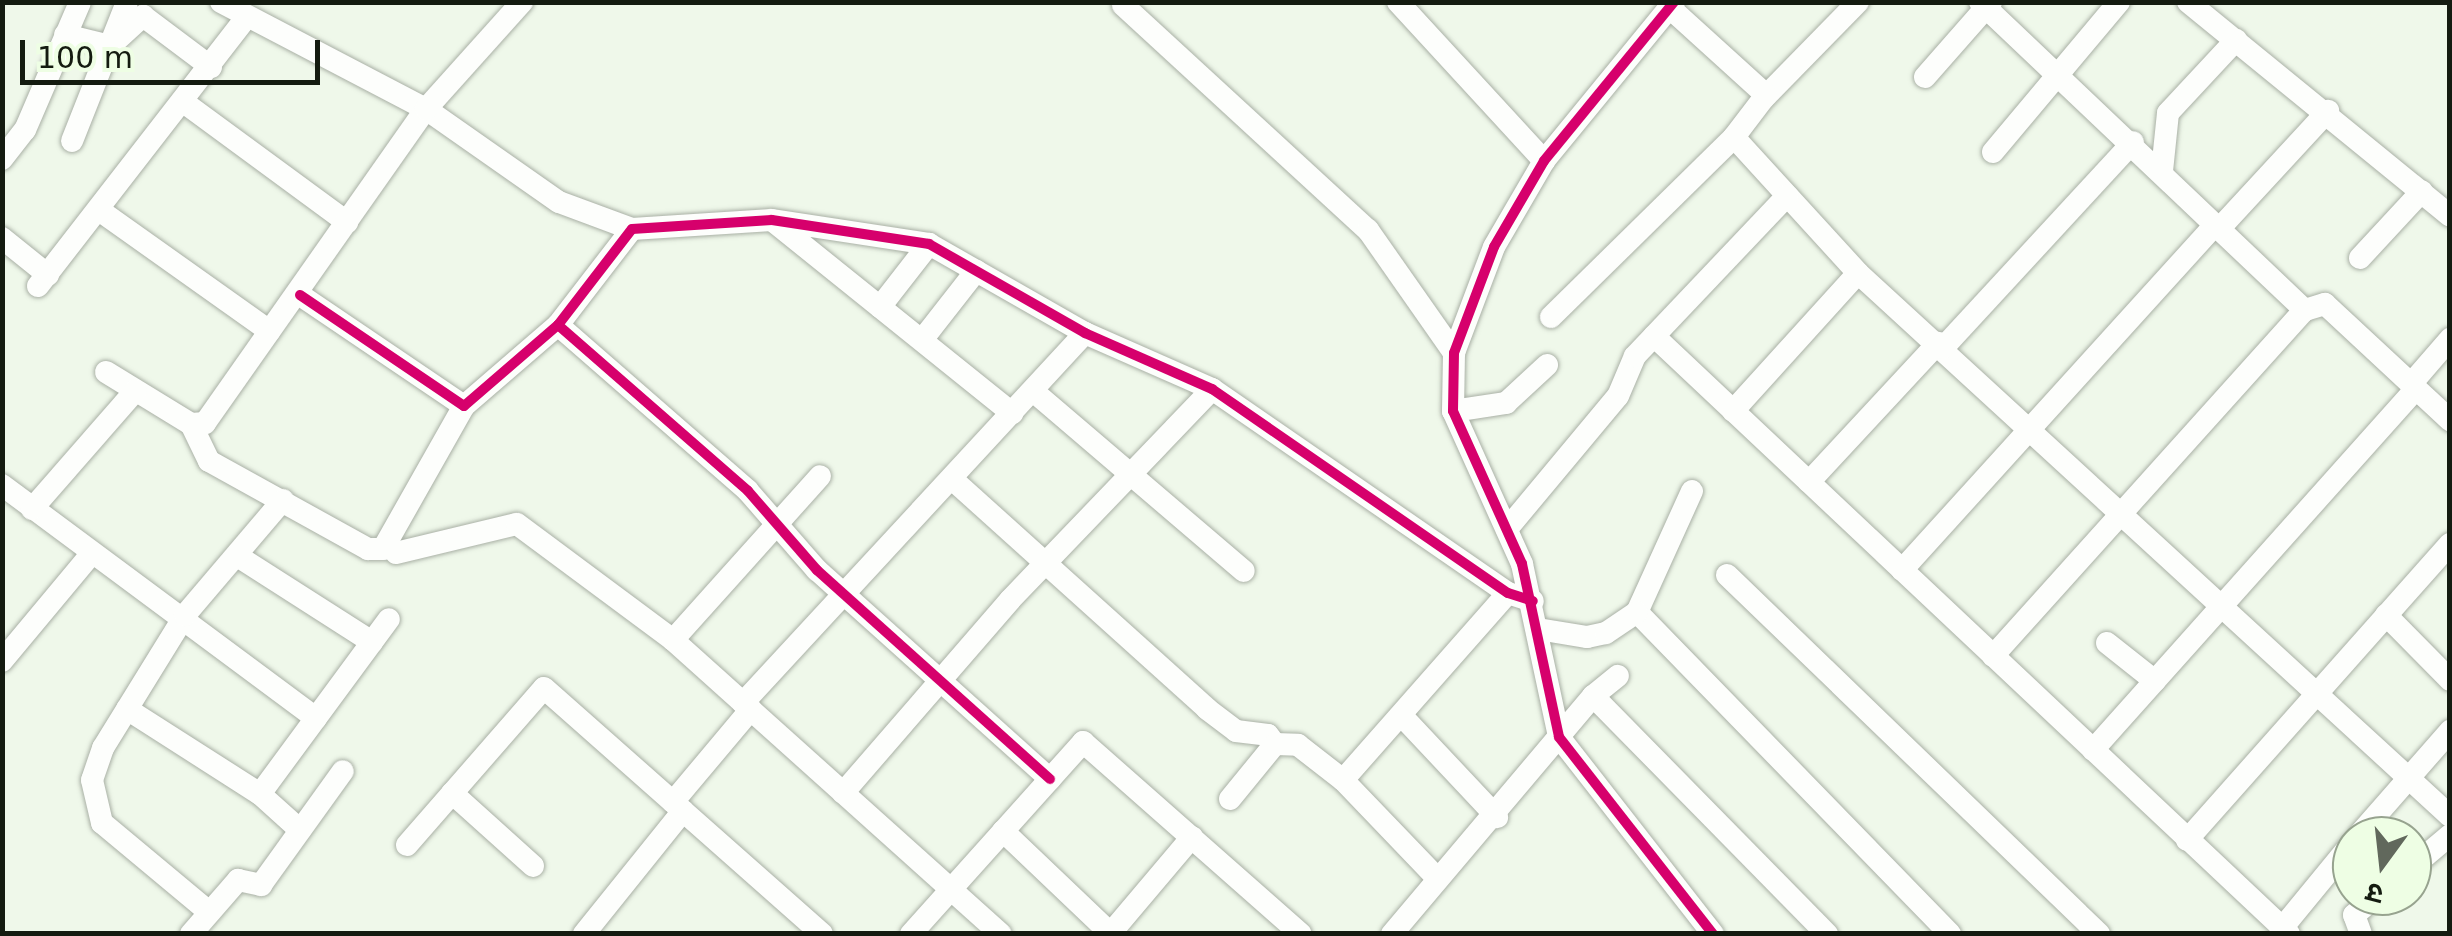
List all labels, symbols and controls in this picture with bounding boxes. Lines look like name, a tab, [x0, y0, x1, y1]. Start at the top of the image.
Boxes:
scale bar	[25, 20, 325, 82]
text: 100 m	[37, 40, 133, 75]
north arrow	[2332, 816, 2432, 916]
text: उ	[2362, 875, 2387, 912]

